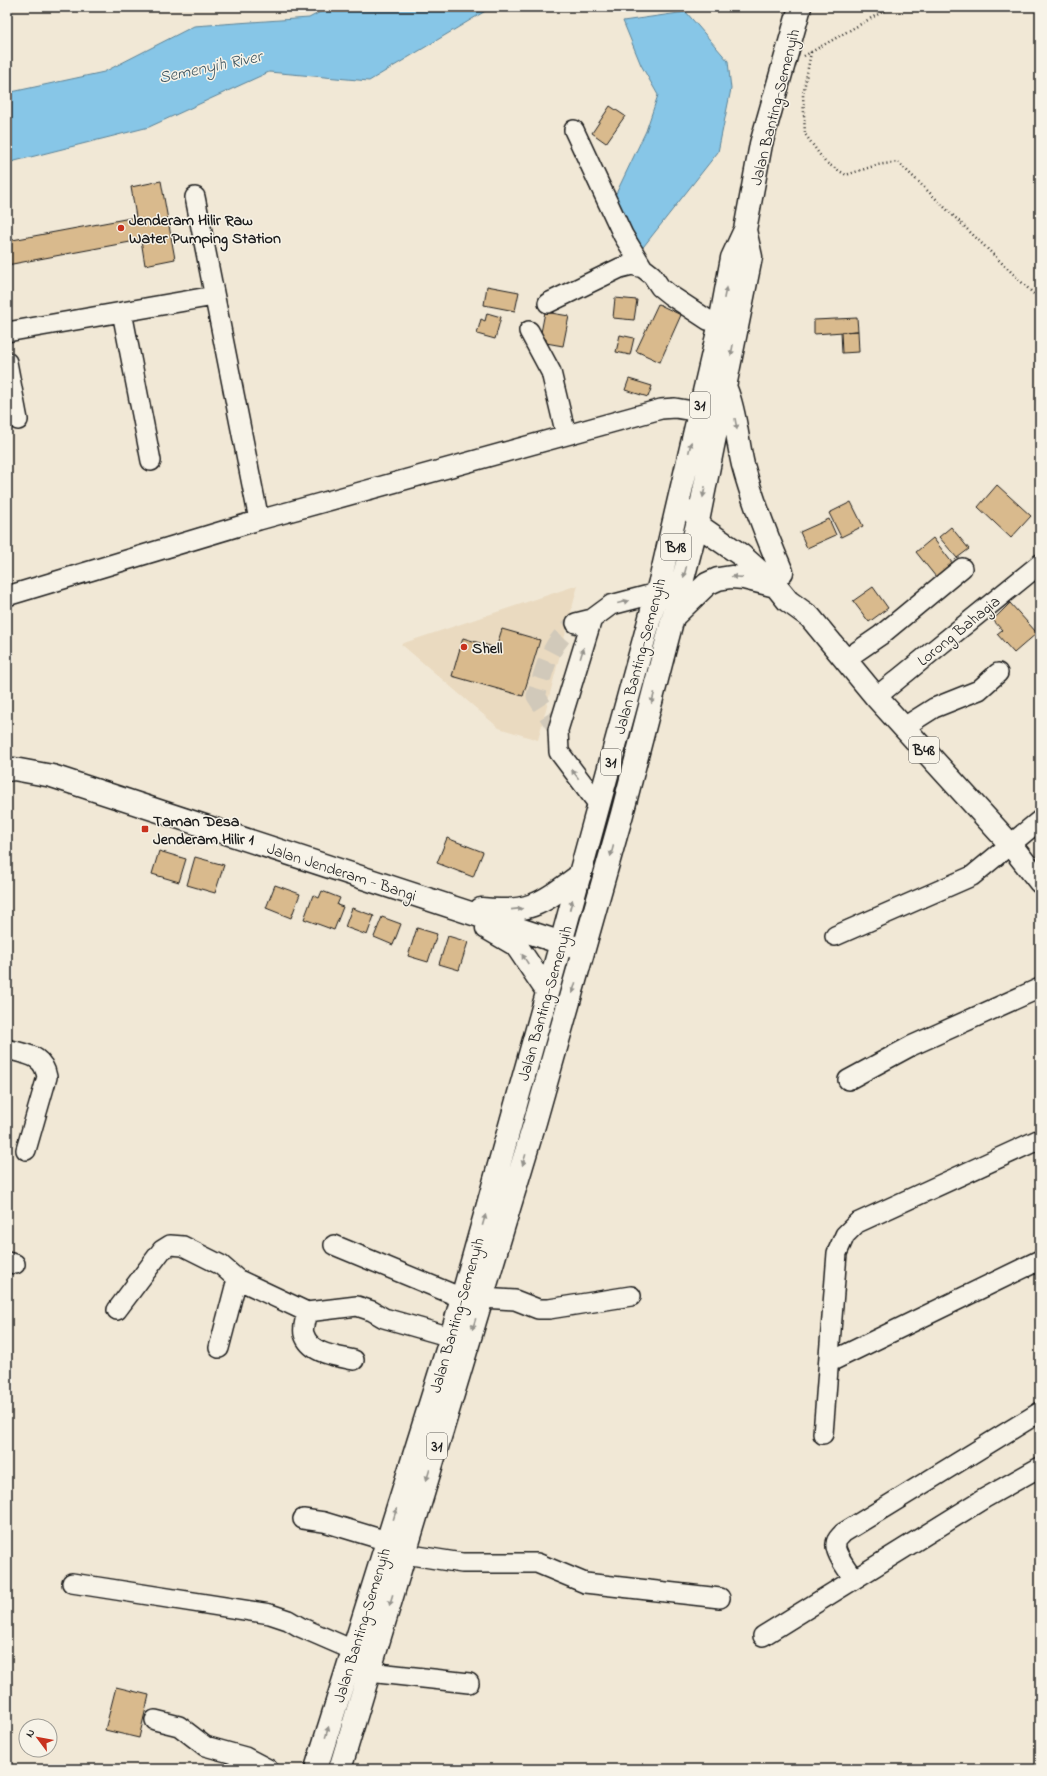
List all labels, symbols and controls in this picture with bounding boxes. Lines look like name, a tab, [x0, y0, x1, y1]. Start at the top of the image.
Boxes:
street label: Jalan Banting-Semenyih	[745, 27, 807, 188]
water label: Semenyih River	[156, 44, 267, 92]
place label: Jenderam Hilir Raw Water Pumping Station	[129, 209, 281, 252]
marker: Jenderam Hilir Raw Water Pumping Station	[116, 223, 126, 233]
one-way arrow	[723, 287, 729, 299]
one-way arrow	[729, 344, 735, 357]
road number: 31	[690, 392, 710, 418]
one-way arrow	[733, 418, 739, 430]
one-way arrow	[688, 441, 694, 453]
one-way arrow	[701, 485, 707, 498]
road number: B18	[661, 534, 691, 560]
one-way arrow	[682, 566, 688, 579]
one-way arrow	[731, 574, 743, 581]
street label: Jalan Banting-Semenyih	[609, 576, 673, 737]
street label: Lorong Bahagia	[912, 590, 1006, 673]
one-way arrow	[617, 599, 629, 605]
place label: Shell	[472, 637, 503, 661]
marker: Shell	[459, 642, 469, 652]
one-way arrow	[579, 646, 585, 658]
one-way arrow	[649, 692, 655, 705]
road number: B48	[909, 737, 939, 763]
road number: 31	[601, 749, 621, 775]
one-way arrow	[571, 768, 580, 779]
place label: Taman Desa Jenderam Hilir 1	[153, 810, 255, 852]
marker: Taman Desa Jenderam Hilir 1	[140, 824, 150, 834]
street label: Jalan Jenderam - Bangi	[263, 837, 419, 908]
one-way arrow	[609, 846, 615, 858]
one-way arrow	[569, 899, 575, 911]
one-way arrow	[511, 906, 523, 912]
street label: Jalan Banting-Semenyih	[512, 923, 580, 1084]
one-way arrow	[521, 954, 529, 964]
one-way arrow	[571, 982, 577, 994]
one-way arrow	[521, 1154, 527, 1166]
one-way arrow	[481, 1213, 487, 1226]
street label: Jalan Banting-Semenyih	[424, 1235, 492, 1396]
one-way arrow	[471, 1319, 477, 1331]
road number: 31	[427, 1433, 447, 1459]
one-way arrow	[425, 1470, 431, 1482]
one-way arrow	[392, 1508, 398, 1520]
street label: Jalan Banting-Semenyih	[328, 1545, 398, 1706]
one-way arrow	[388, 1594, 394, 1606]
north arrow	[18, 1718, 58, 1758]
one-way arrow	[324, 1725, 330, 1737]
text: N	[22, 1726, 39, 1741]

